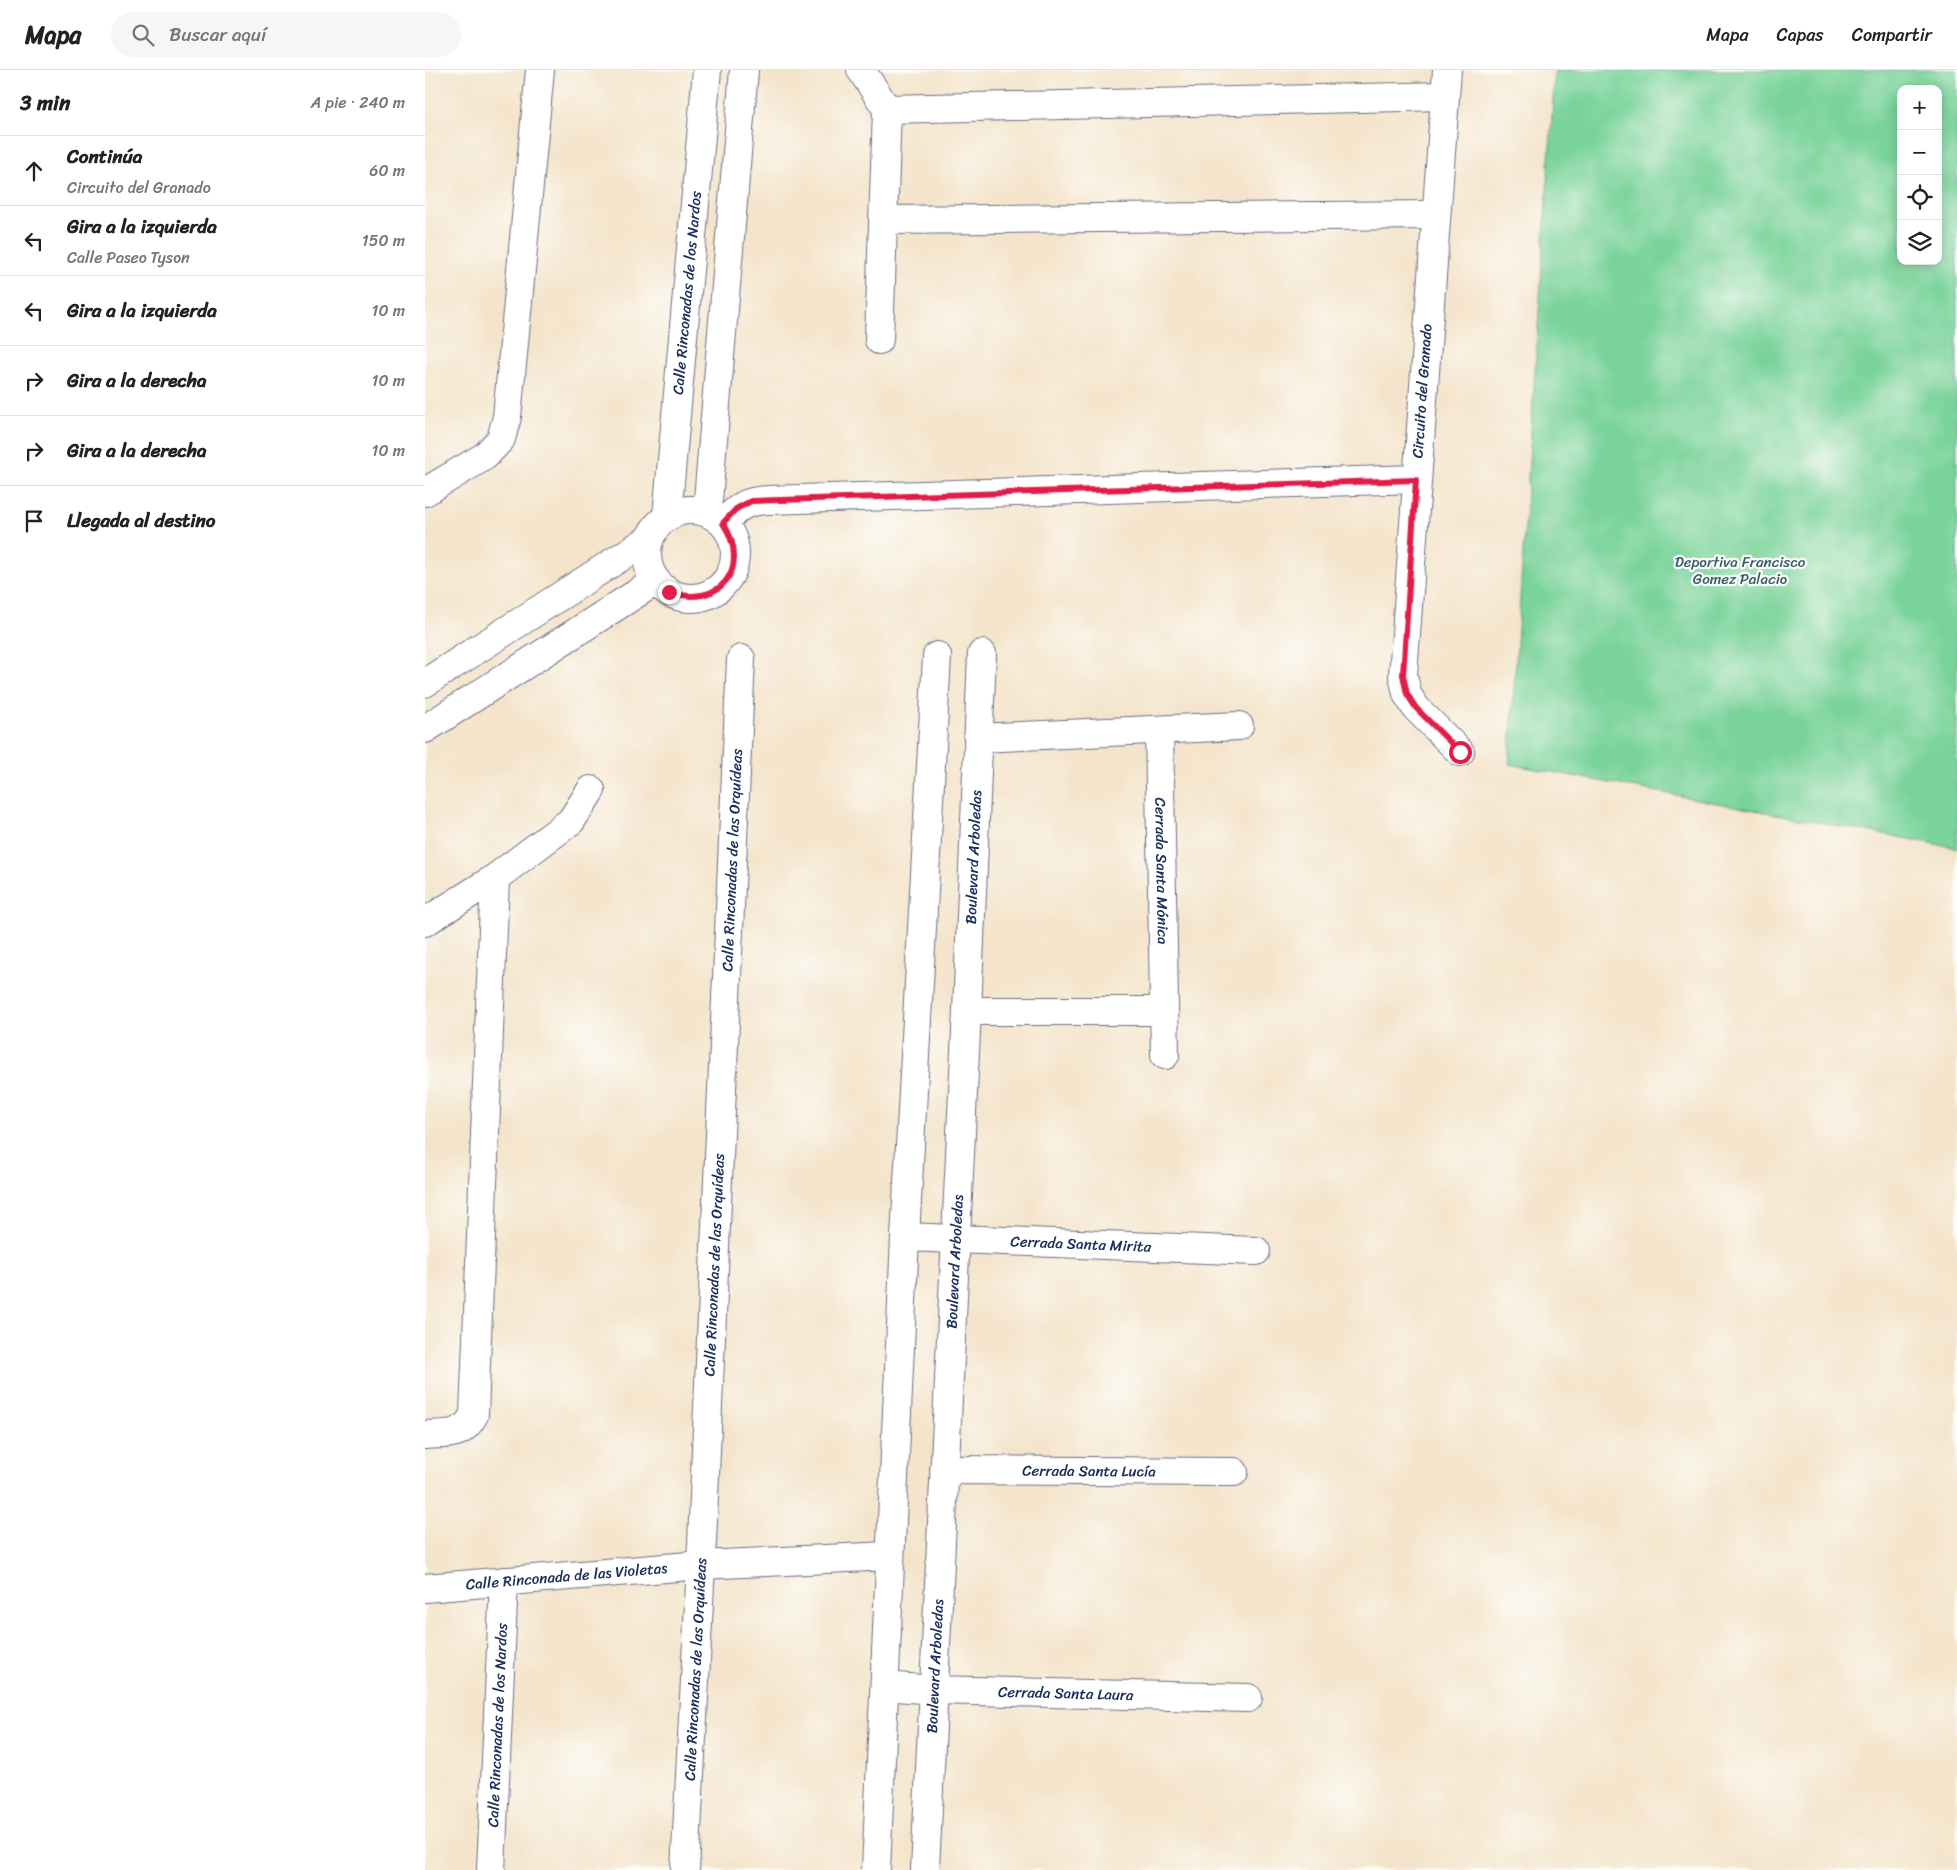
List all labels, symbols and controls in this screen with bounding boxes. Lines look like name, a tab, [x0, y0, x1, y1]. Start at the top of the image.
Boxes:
search box	[111, 12, 461, 57]
text: Mapa	[25, 14, 81, 56]
text: Buscar aquí	[169, 18, 266, 51]
text: Mapa	[1706, 19, 1749, 51]
text: Capas	[1777, 19, 1824, 51]
text: Compartir	[1852, 19, 1932, 51]
icon: search	[129, 21, 157, 49]
text: 3 min	[20, 84, 70, 122]
map controls	[1897, 85, 1942, 265]
button: +	[1897, 85, 1942, 130]
text: A pie · 240 m	[311, 88, 405, 117]
button: −	[1897, 130, 1942, 175]
text: Continúa	[67, 140, 142, 173]
text: 60 m	[369, 156, 405, 185]
icon: ahead	[20, 157, 48, 185]
text: Circuito del Granado	[67, 173, 211, 202]
button: locate	[1897, 175, 1942, 220]
street label: Calle Rinconadas de los Nardos	[665, 190, 709, 396]
text: Gira a la izquierda	[67, 210, 217, 243]
button: layers	[1897, 220, 1942, 265]
text: 150 m	[362, 226, 405, 255]
icon: left	[20, 227, 48, 255]
text: Calle Paseo Tyson	[67, 243, 190, 272]
text: Gira a la izquierda	[67, 294, 217, 327]
text: 10 m	[372, 296, 405, 325]
icon: left	[20, 297, 48, 325]
street label: Circuito del Granado	[1404, 322, 1440, 459]
text: Gira a la derecha	[67, 364, 206, 397]
text: 10 m	[372, 366, 405, 395]
icon: right	[20, 367, 48, 395]
text: Gira a la derecha	[67, 434, 206, 467]
text: 10 m	[372, 436, 405, 465]
icon: right	[20, 437, 48, 465]
text: Llegada al destino	[67, 504, 216, 537]
icon: arrive	[20, 507, 48, 535]
park label: Deportiva Francisco Gomez Palacio	[1675, 549, 1806, 592]
route end	[658, 581, 681, 604]
route start	[1449, 741, 1472, 764]
street label: Calle Rinconadas de las Orquídeas	[714, 748, 750, 972]
street label: Boulevard Arboledas	[958, 789, 989, 925]
street label: Cerrada Santa Mónica	[1147, 797, 1176, 945]
street label: Calle Rinconadas de las Orquídeas	[696, 1153, 732, 1377]
street label: Boulevard Arboledas	[938, 1193, 971, 1329]
street label: Cerrada Santa Mirita	[1010, 1228, 1152, 1260]
street label: Cerrada Santa Lucía	[1022, 1458, 1156, 1484]
street label: Calle Rinconada de las Violetas	[465, 1555, 669, 1598]
street label: Calle Rinconadas de las Orquídeas	[677, 1557, 714, 1781]
street label: Boulevard Arboledas	[919, 1598, 951, 1734]
street label: Calle Rinconadas de los Nardos	[480, 1622, 515, 1828]
street label: Cerrada Santa Laura	[998, 1679, 1134, 1708]

